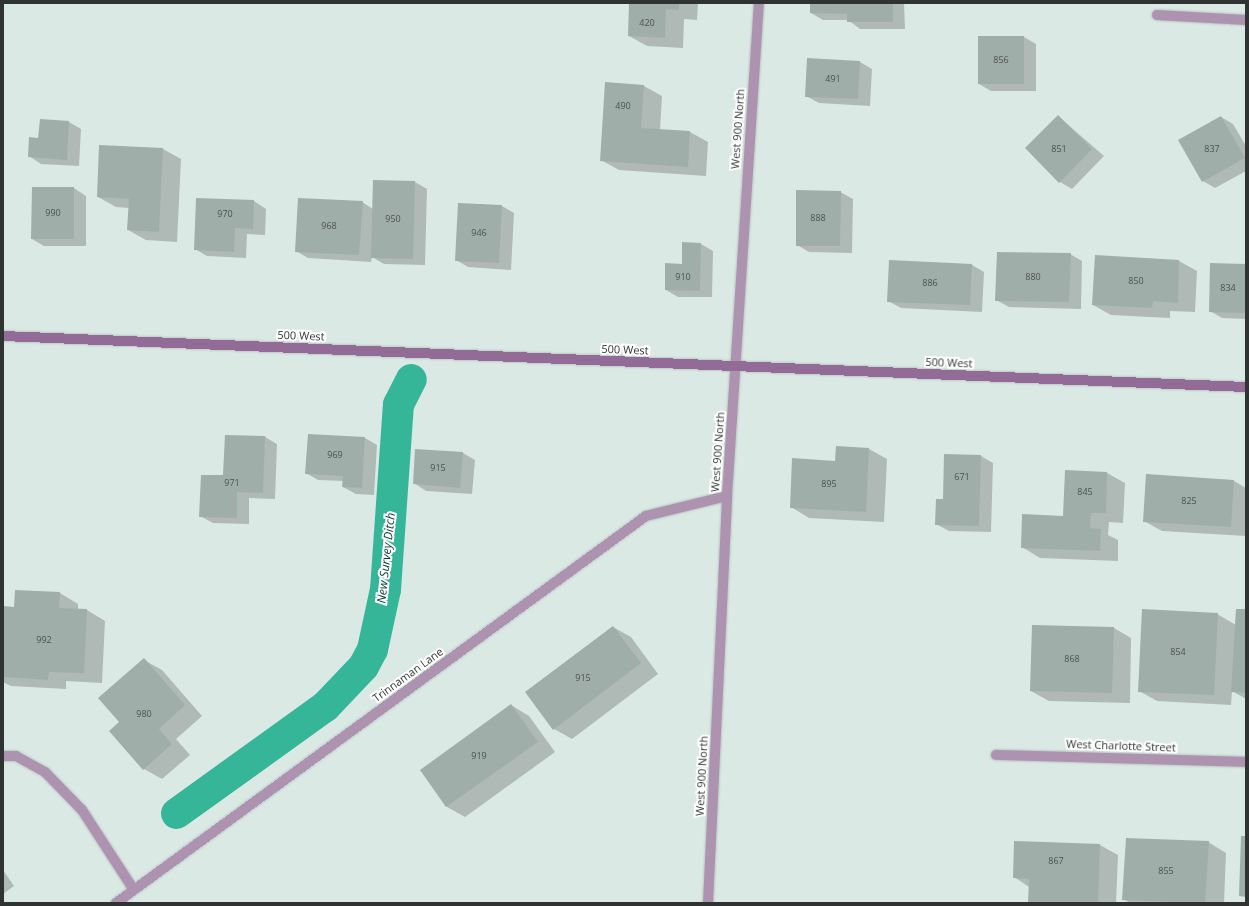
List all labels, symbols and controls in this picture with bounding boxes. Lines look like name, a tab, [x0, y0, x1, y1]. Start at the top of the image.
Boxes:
house number: 420	[639, 18, 655, 28]
house number: 856	[993, 55, 1009, 65]
house number: 491	[825, 74, 841, 84]
street label: West 900 North	[729, 89, 747, 169]
house number: 490	[615, 101, 631, 111]
house number: 851	[1051, 144, 1067, 154]
house number: 837	[1204, 144, 1220, 154]
house number: 990	[45, 208, 61, 218]
house number: 970	[217, 209, 233, 219]
house number: 888	[810, 213, 826, 223]
house number: 950	[385, 214, 401, 224]
house number: 968	[321, 221, 337, 231]
house number: 946	[471, 228, 487, 238]
house number: 910	[675, 272, 691, 282]
house number: 880	[1025, 272, 1041, 282]
house number: 850	[1128, 276, 1144, 286]
house number: 886	[922, 278, 938, 288]
house number: 834	[1220, 283, 1236, 293]
street label: 500 West	[277, 329, 325, 343]
street label: 500 West	[601, 343, 649, 357]
street label: 500 West	[925, 356, 973, 370]
street label: West 900 North	[709, 412, 727, 492]
house number: 969	[327, 450, 343, 460]
house number: 915	[430, 463, 446, 473]
house number: 671	[954, 472, 970, 482]
house number: 971	[224, 478, 240, 488]
house number: 895	[821, 479, 837, 489]
house number: 845	[1077, 487, 1093, 497]
house number: 825	[1181, 496, 1197, 506]
water label: New Survey Ditch	[374, 512, 398, 604]
house number: 992	[36, 635, 52, 645]
street label: Trinnaman Lane	[370, 645, 446, 705]
house number: 854	[1170, 647, 1186, 657]
house number: 868	[1064, 654, 1080, 664]
house number: 915	[575, 673, 591, 683]
house number: 980	[136, 709, 152, 719]
street label: West 900 North	[693, 736, 711, 816]
street label: West Charlotte Street	[1066, 737, 1176, 755]
house number: 919	[471, 751, 487, 761]
house number: 867	[1048, 856, 1064, 866]
house number: 855	[1158, 866, 1174, 876]

